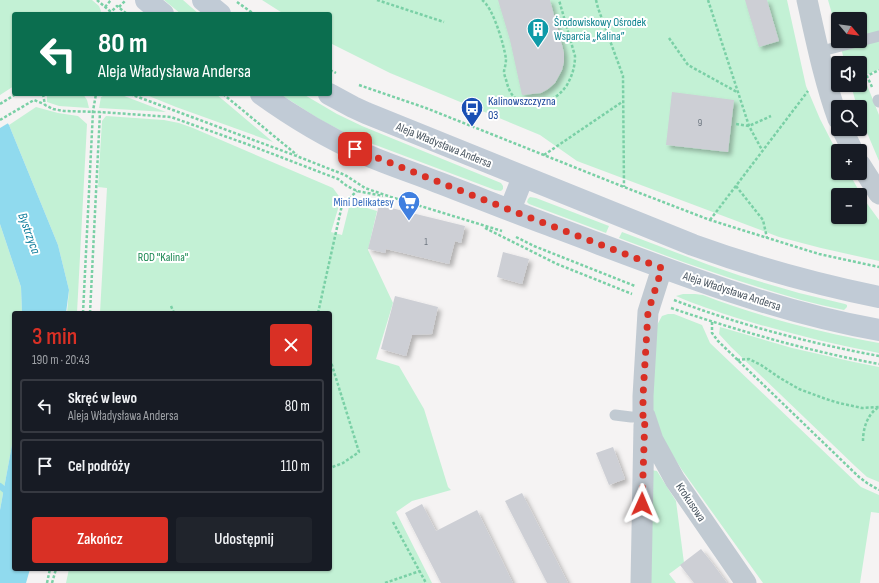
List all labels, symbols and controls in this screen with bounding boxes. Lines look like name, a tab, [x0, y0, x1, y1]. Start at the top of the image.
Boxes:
north arrow	[831, 12, 867, 48]
map controls	[831, 12, 867, 224]
place label: Środowiskowy Ośrodek Wsparcia „Kalina”	[554, 15, 646, 44]
building icon: Środowiskowy Ośrodek Wsparcia „Kalina”	[525, 16, 551, 49]
text: 80 m	[98, 27, 147, 60]
icon: left	[32, 28, 84, 80]
button: sound	[831, 56, 867, 92]
text: Aleja Władysława Andersa	[98, 61, 251, 82]
place label: Kalinowszczyzna 03	[488, 94, 556, 123]
bus stop icon: Kalinowszczyzna 03	[459, 95, 485, 128]
button: search	[831, 100, 867, 136]
house number: 9	[698, 117, 702, 129]
street label: Aleja Władysława Andersa	[393, 119, 494, 172]
pin	[338, 132, 372, 166]
icon: arrive	[344, 138, 366, 160]
button: +	[831, 144, 867, 180]
button: −	[831, 188, 867, 224]
supermarket icon: Mini Delikatesy	[396, 189, 422, 222]
place label: Mini Delikatesy	[333, 195, 394, 210]
water label: Bystrzyca	[14, 211, 44, 257]
house number: 1	[424, 236, 428, 248]
park label: ROD "Kalina"	[138, 250, 188, 265]
street label: Aleja Władysława Andersa	[680, 268, 783, 314]
text: 3 min	[32, 322, 77, 351]
button: close	[270, 324, 312, 366]
text: 190 m · 20:43	[32, 352, 90, 368]
text: Skręć w lewo	[68, 389, 137, 408]
icon: left	[34, 395, 56, 417]
text: 80 m	[285, 397, 310, 416]
text: Aleja Władysława Andersa	[68, 408, 179, 424]
icon: arrive	[34, 455, 56, 477]
text: Cel podróży	[68, 457, 130, 476]
text: 110 m	[281, 457, 310, 476]
street label: Krokusowa	[672, 480, 709, 525]
position arrow	[621, 483, 663, 525]
button: Zakończ	[32, 517, 168, 563]
button: Udostępnij	[176, 517, 312, 563]

